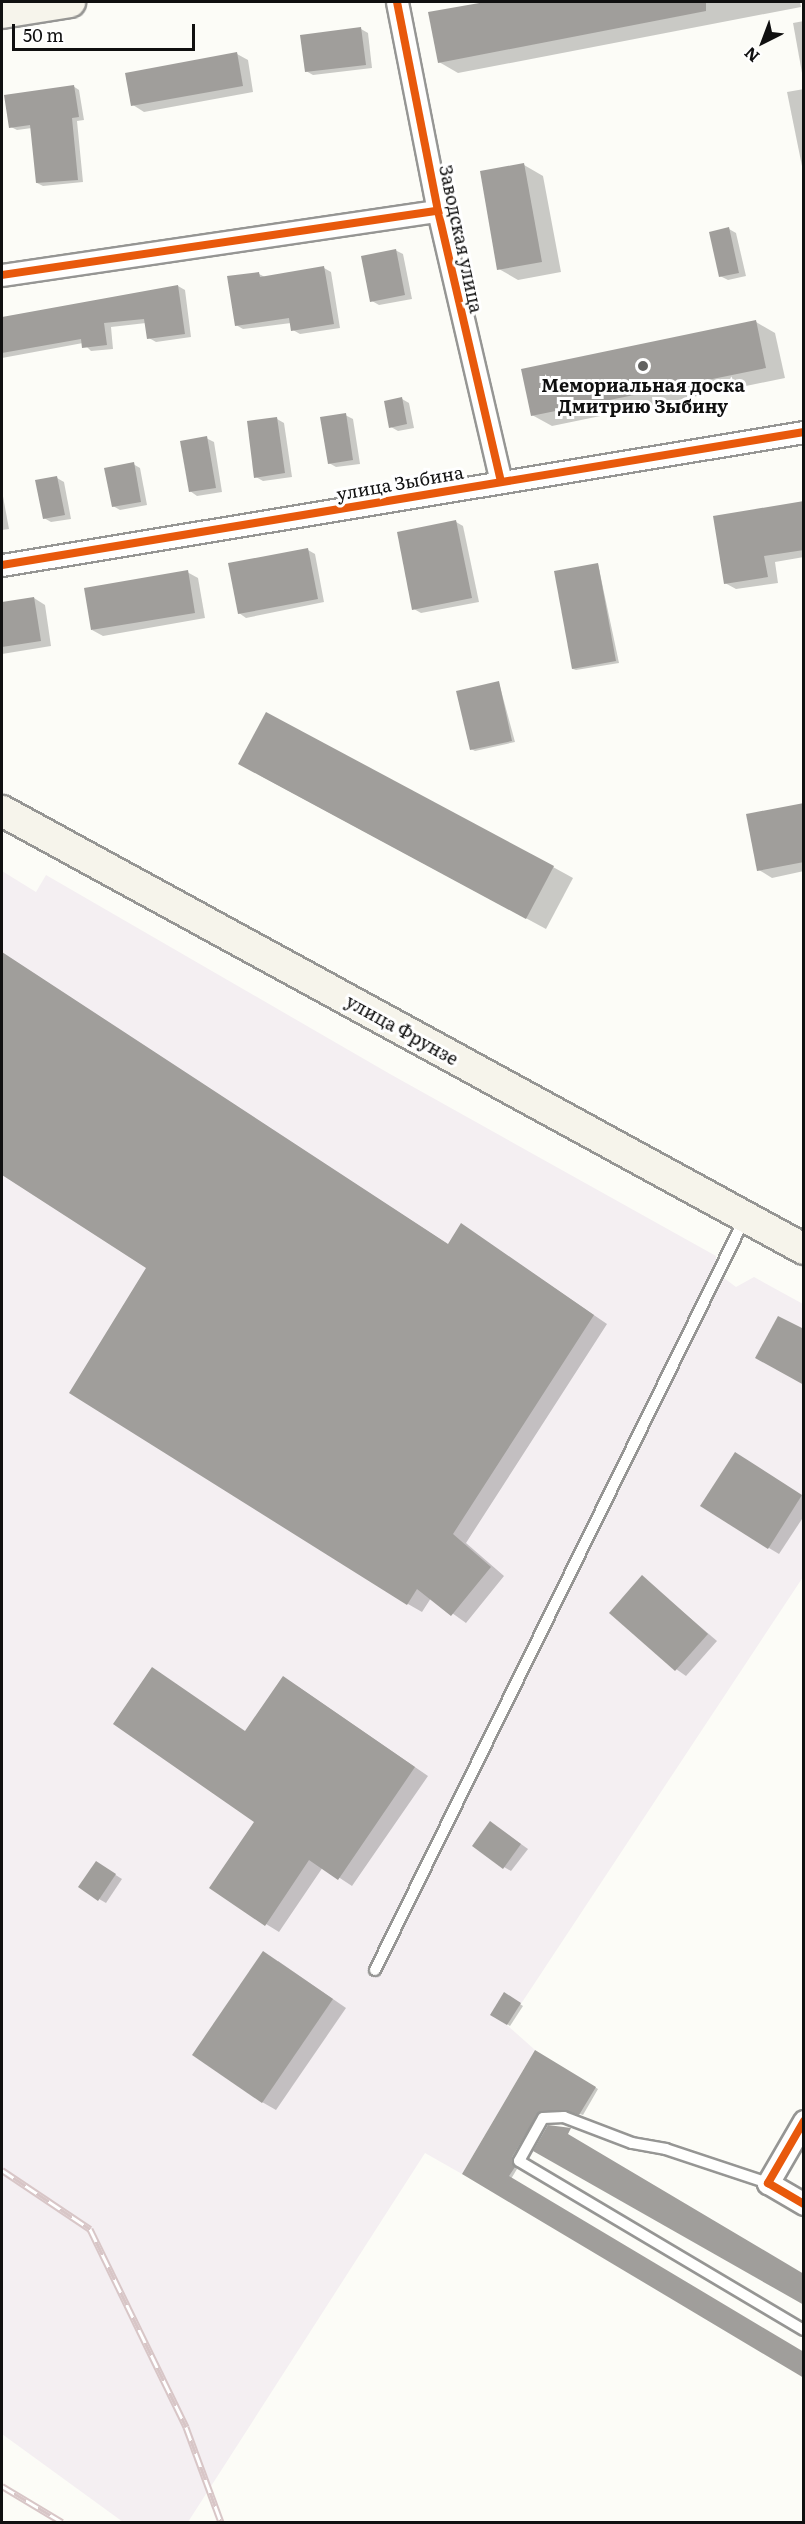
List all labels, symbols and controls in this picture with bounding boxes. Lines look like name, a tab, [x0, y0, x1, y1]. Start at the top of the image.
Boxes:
scale bar	[15, 12, 198, 50]
north arrow	[733, 12, 793, 72]
text: 50 m	[23, 21, 64, 48]
text: N	[738, 42, 764, 69]
street label: Заводская улица	[435, 163, 487, 315]
marker: Мемориальная доска Дмитрию Зыбину	[636, 359, 650, 373]
place label: Мемориальная доска Дмитрию Зыбину	[541, 375, 745, 418]
street label: улица Зыбина	[335, 461, 465, 505]
street label: улица Фрунзе	[342, 990, 462, 1070]

